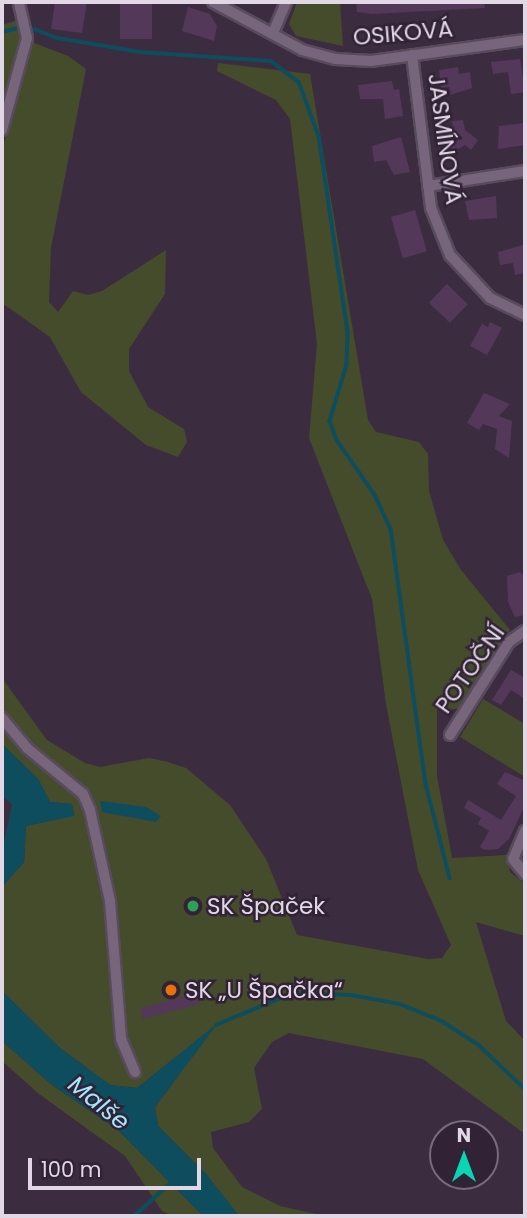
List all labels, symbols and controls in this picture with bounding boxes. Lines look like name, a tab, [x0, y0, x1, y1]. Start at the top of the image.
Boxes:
street label: OSIKOVÁ	[352, 15, 454, 51]
street label: JASMÍNOVÁ	[422, 72, 468, 206]
street label: POTOČNÍ	[430, 620, 510, 718]
place label: SK Špaček	[207, 892, 325, 920]
marker: SK Špaček	[185, 898, 201, 914]
place label: SK „U Špačka“	[185, 976, 343, 1004]
marker: SK „U Špačka“	[163, 982, 179, 998]
water label: Malše	[63, 1070, 135, 1136]
north arrow	[429, 1120, 499, 1190]
text: N	[457, 1122, 471, 1149]
scale bar	[32, 1144, 205, 1188]
text: 100 m	[41, 1155, 101, 1184]

